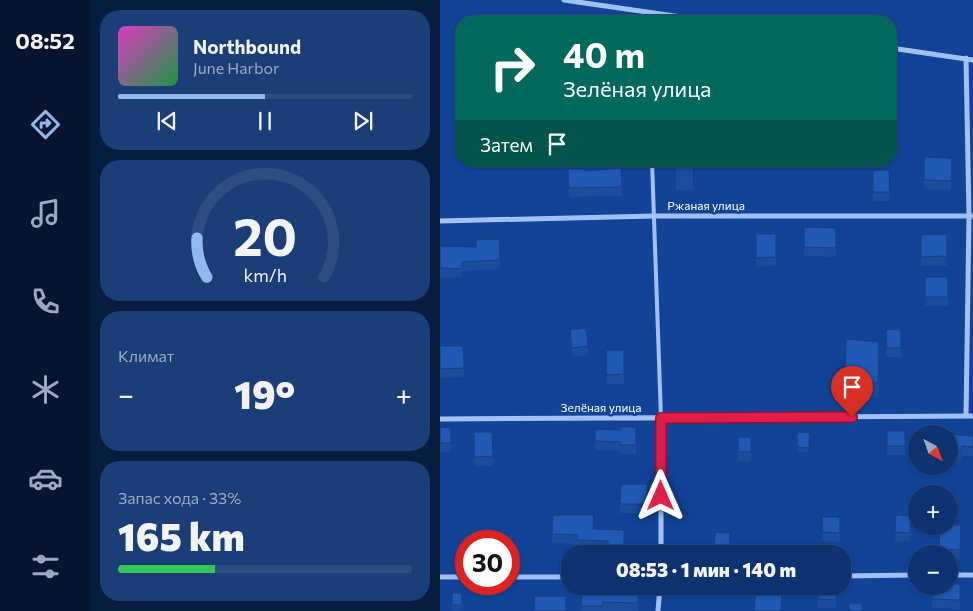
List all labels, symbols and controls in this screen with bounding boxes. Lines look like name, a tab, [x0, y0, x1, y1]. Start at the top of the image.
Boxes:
text: 08:52	[15, 27, 75, 54]
text: 40 m	[563, 32, 645, 75]
text: Northbound	[193, 35, 301, 58]
icon: right	[480, 35, 545, 100]
text: June Harbor	[193, 58, 279, 77]
text: Зелёная улица	[563, 75, 711, 102]
icon: directions	[28, 107, 63, 142]
icon: previous	[153, 107, 181, 135]
icon: pause	[251, 107, 279, 135]
icon: next	[349, 107, 377, 135]
icon: arrive	[543, 130, 571, 158]
text: Затем	[480, 133, 533, 156]
icon: music	[28, 196, 63, 231]
street label: Ржаная улица	[667, 198, 745, 212]
text: 20	[233, 203, 297, 267]
text: km/h	[243, 264, 287, 286]
icon: phone	[28, 284, 63, 319]
text: Климат	[118, 346, 174, 365]
pin	[831, 366, 873, 417]
text: 19°	[234, 370, 295, 417]
icon: climate	[28, 372, 63, 407]
icon: arrive	[838, 373, 866, 401]
text: −	[118, 377, 134, 411]
text: +	[396, 377, 412, 411]
street label: Зелёная улица	[561, 400, 641, 414]
north arrow	[908, 425, 958, 475]
map controls	[908, 425, 958, 595]
icon: car	[28, 461, 63, 496]
position arrow	[634, 469, 686, 521]
button: +	[908, 485, 958, 535]
text: Запас хода · 33%	[118, 488, 241, 507]
text: 165 km	[118, 512, 245, 559]
speed limit sign: 30	[455, 530, 520, 595]
button: −	[908, 545, 958, 595]
icon: filters	[28, 549, 63, 584]
text: 08:53 · 1 мин · 140 m	[616, 558, 796, 581]

